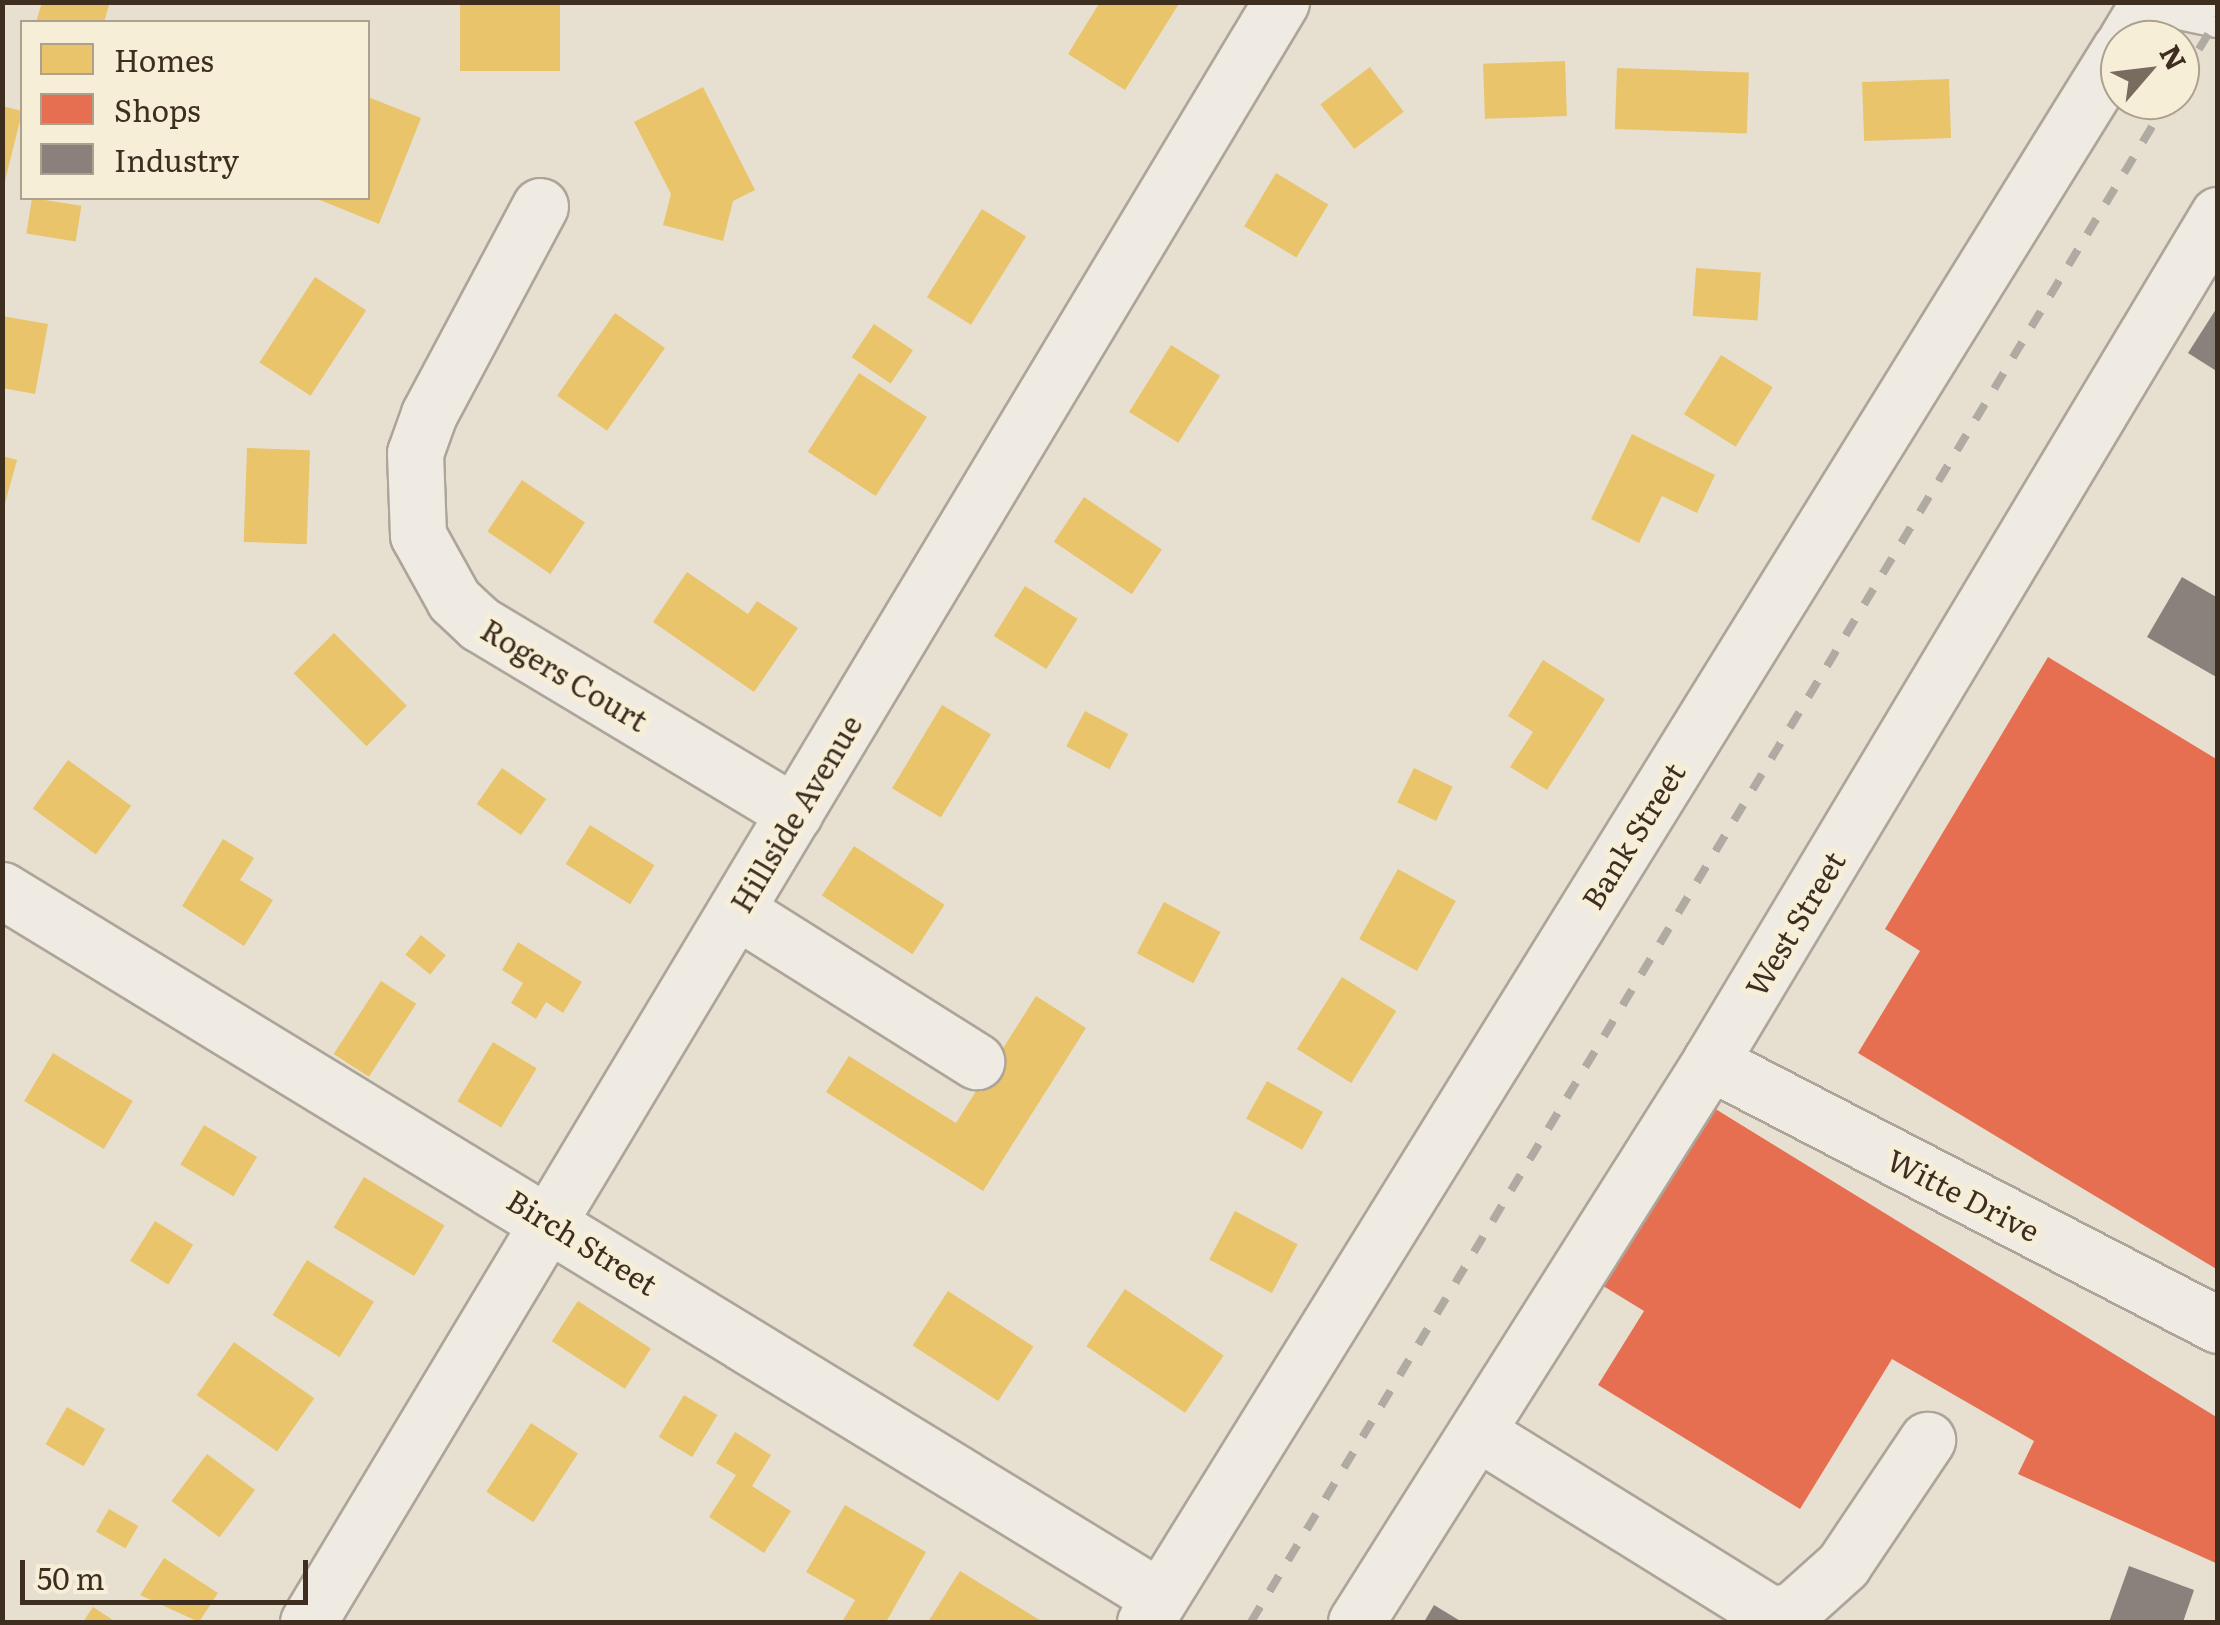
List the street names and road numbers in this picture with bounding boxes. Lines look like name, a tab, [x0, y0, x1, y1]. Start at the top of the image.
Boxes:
street label: Rogers Court	[475, 610, 655, 738]
street label: Hillside Avenue	[722, 708, 868, 918]
street label: Bank Street	[1573, 755, 1691, 915]
street label: West Street	[1737, 844, 1851, 1002]
street label: Witte Drive	[1882, 1140, 2046, 1248]
street label: Birch Street	[501, 1181, 665, 1301]

